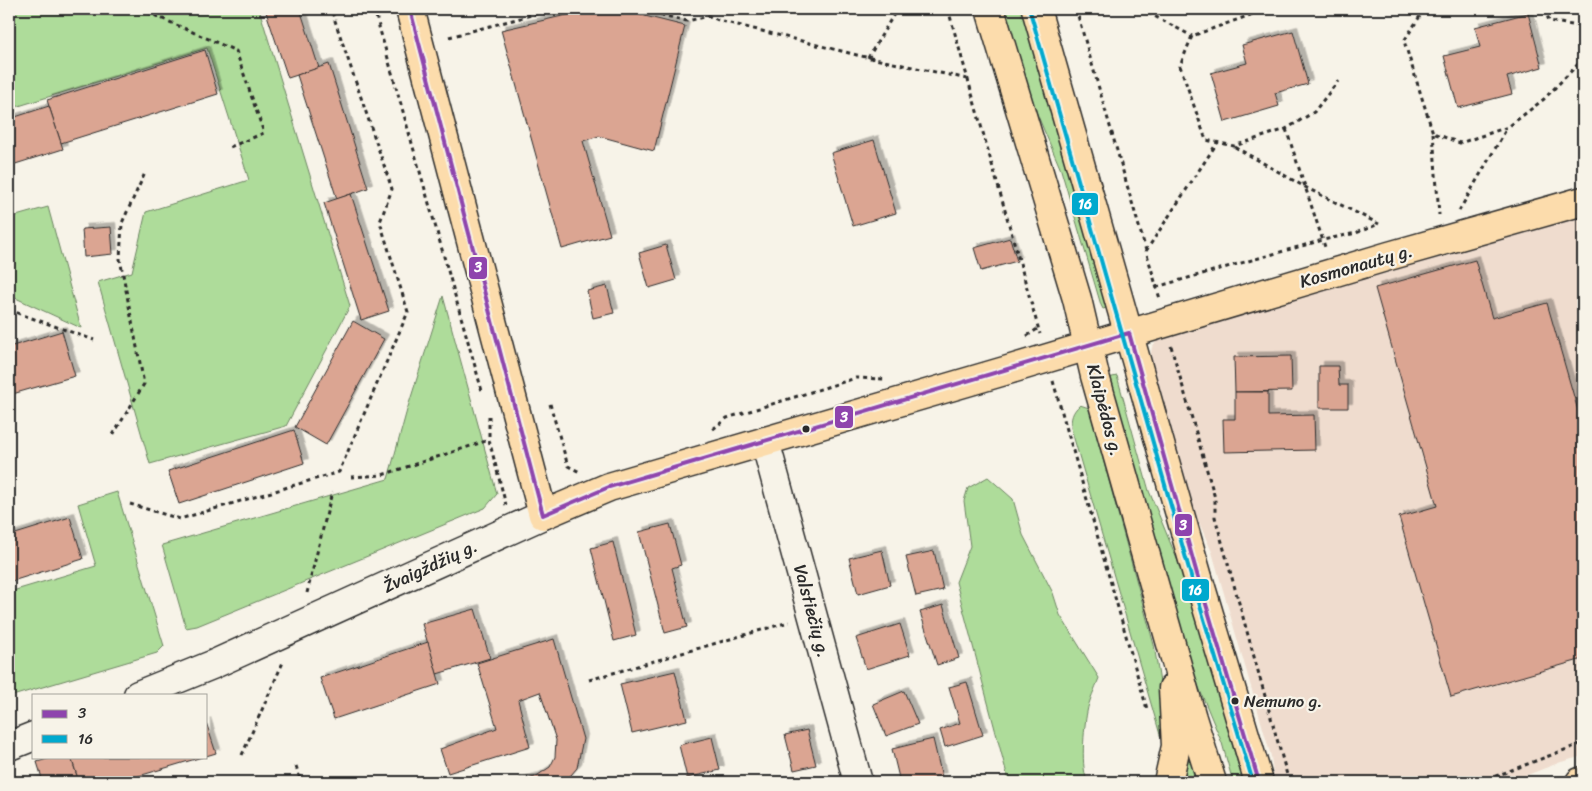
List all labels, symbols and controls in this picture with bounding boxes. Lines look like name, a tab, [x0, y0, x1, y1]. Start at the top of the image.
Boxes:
line badge: 16	[1071, 192, 1099, 216]
text: 16	[1078, 192, 1092, 217]
street label: Kosmonautų g.	[1296, 235, 1416, 297]
text: 3	[473, 255, 482, 280]
line badge: 3	[468, 256, 488, 280]
street label: Klaipėdos g.	[1077, 360, 1133, 460]
line badge: 3	[834, 405, 854, 429]
text: 3	[839, 405, 848, 430]
unlabelled marker	[801, 424, 811, 434]
line badge: 3	[1174, 513, 1193, 537]
text: 3	[1178, 513, 1187, 538]
street label: Žvaigždžių g.	[377, 530, 483, 602]
street label: Valstiečių g.	[784, 561, 840, 661]
line badge: 16	[1181, 578, 1210, 602]
text: 16	[1188, 578, 1202, 603]
place label: Nemuno g.	[1244, 686, 1322, 716]
legend	[32, 694, 208, 758]
marker: Nemuno g.	[1230, 696, 1240, 706]
text: 3	[78, 700, 86, 726]
text: 16	[78, 726, 93, 752]

